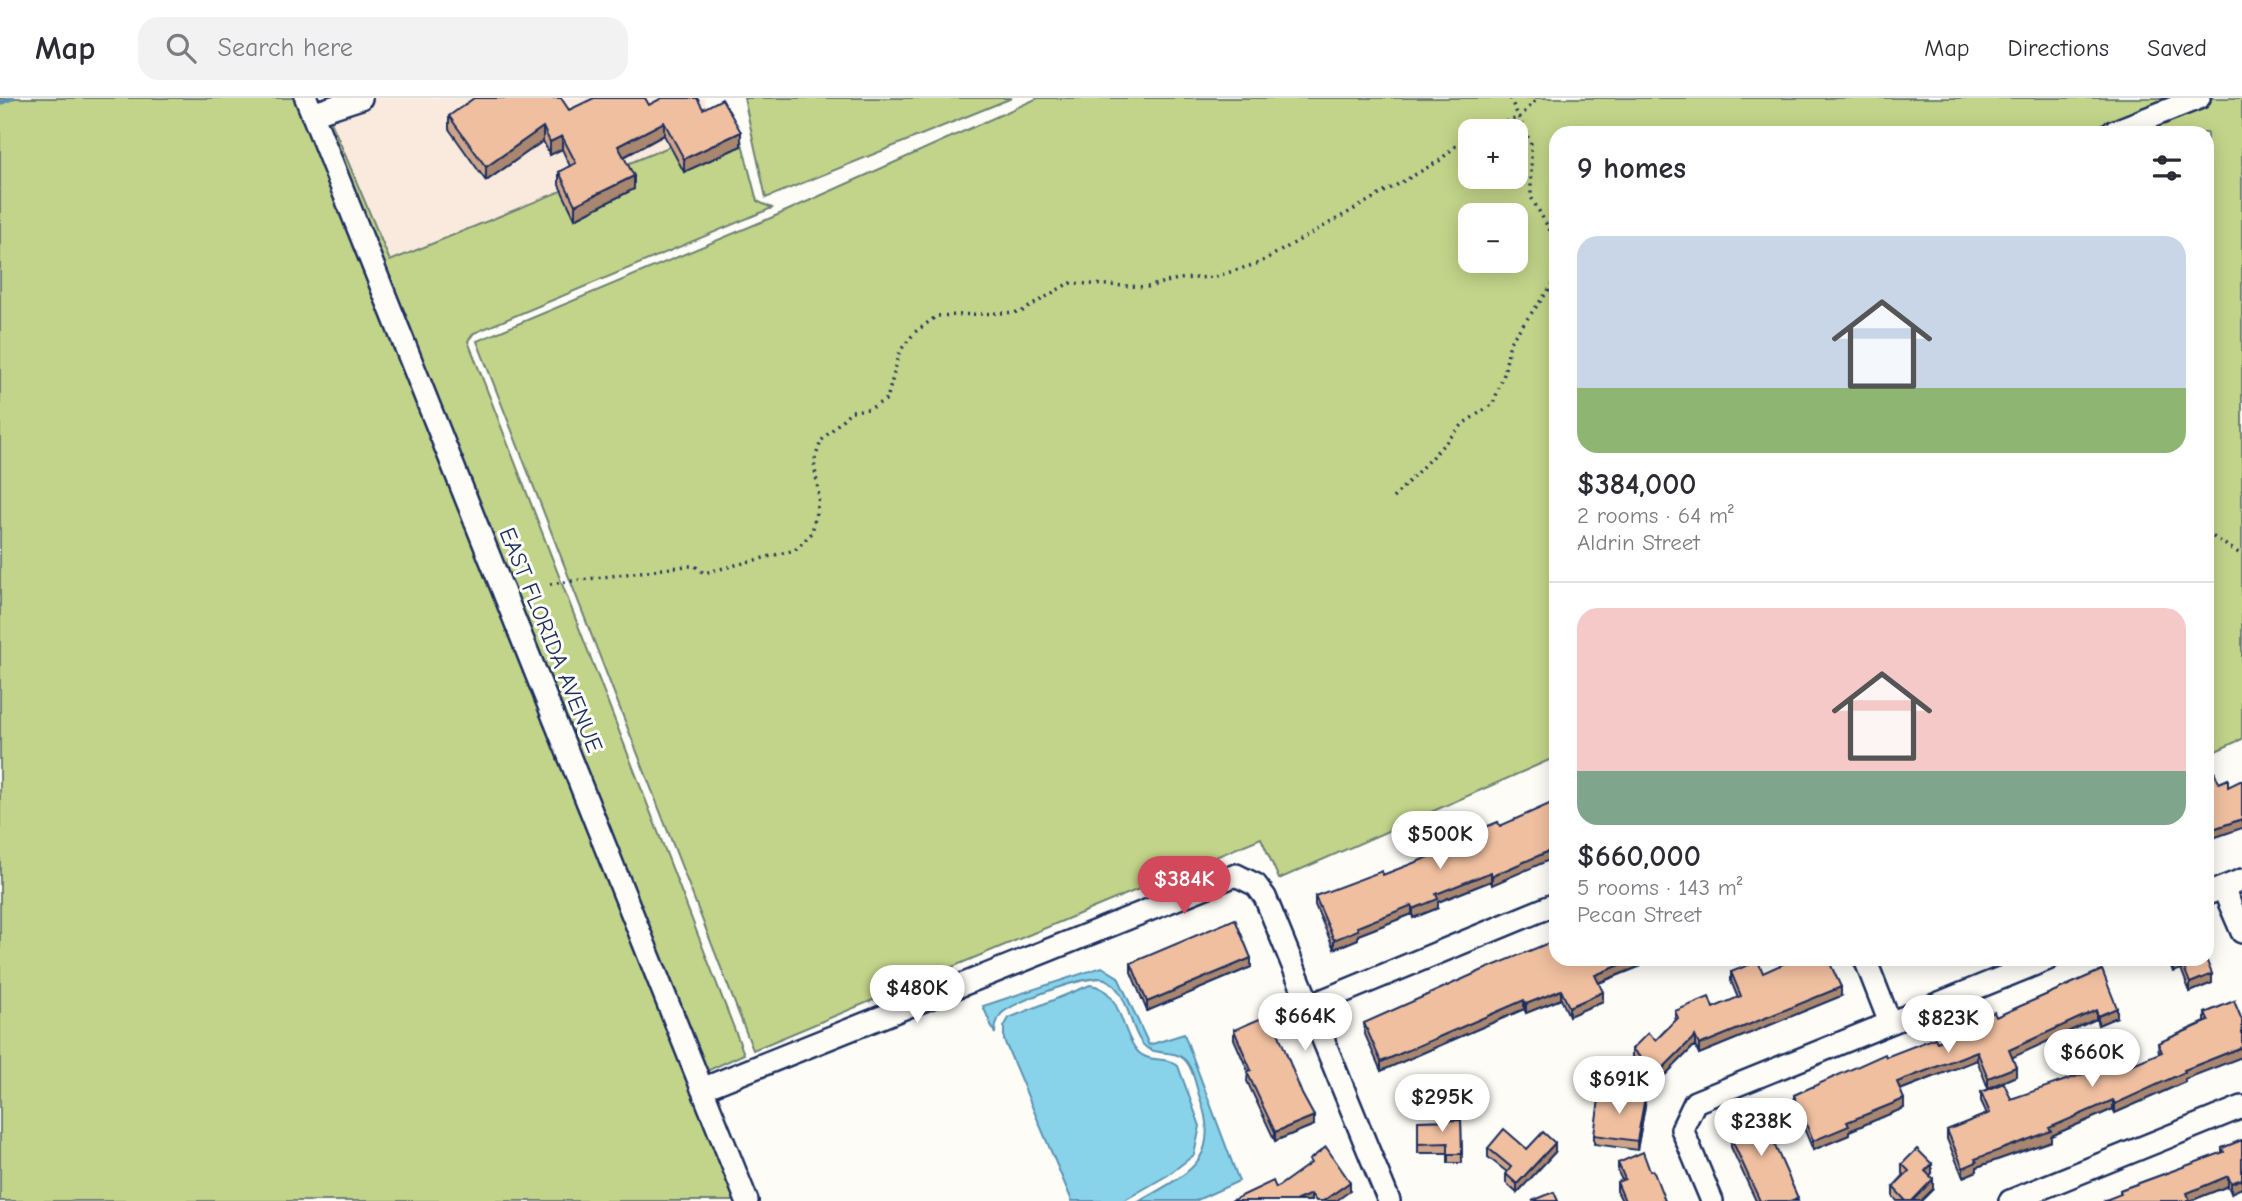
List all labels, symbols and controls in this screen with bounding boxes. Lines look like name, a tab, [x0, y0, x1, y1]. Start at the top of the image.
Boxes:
search box	[138, 17, 628, 80]
text: Map	[35, 29, 96, 67]
icon: search	[162, 29, 200, 67]
text: Search here	[218, 33, 353, 63]
text: Map	[1924, 34, 1970, 62]
text: Directions	[2008, 34, 2109, 62]
text: Saved	[2147, 34, 2207, 62]
map controls	[1458, 119, 1528, 273]
button: +	[1458, 119, 1528, 189]
icon: filters	[2148, 149, 2186, 187]
text: 9 homes	[1577, 151, 1686, 186]
button: −	[1458, 203, 1528, 273]
icon: home	[1819, 281, 1945, 407]
text: $384,000	[1577, 467, 1697, 502]
text: 2 rooms · 64 m²	[1577, 502, 1734, 529]
street label: EAST FLORIDA AVENUE	[494, 524, 609, 757]
text: Aldrin Street	[1577, 529, 1700, 556]
icon: home	[1819, 653, 1945, 779]
pin: $500K	[1391, 812, 1489, 871]
text: $500K	[1407, 820, 1473, 847]
text: $660,000	[1577, 839, 1701, 874]
pin: $384K	[1135, 856, 1233, 916]
text: $384K	[1154, 865, 1214, 892]
text: 5 rooms · 143 m²	[1577, 874, 1743, 901]
text: Pecan Street	[1577, 901, 1701, 928]
pin: $480K	[868, 965, 966, 1025]
text: $480K	[886, 974, 948, 1001]
pin: $664K	[1256, 993, 1354, 1053]
pin: $823K	[1899, 996, 1997, 1055]
text: $664K	[1274, 1002, 1336, 1029]
text: $823K	[1917, 1004, 1979, 1031]
pin: $660K	[2043, 1030, 2141, 1089]
text: $660K	[2060, 1038, 2124, 1065]
pin: $691K	[1570, 1056, 1668, 1116]
text: $691K	[1589, 1065, 1649, 1092]
pin: $295K	[1393, 1074, 1491, 1134]
text: $295K	[1411, 1083, 1473, 1110]
pin: $238K	[1712, 1098, 1810, 1158]
text: $238K	[1730, 1107, 1792, 1134]

